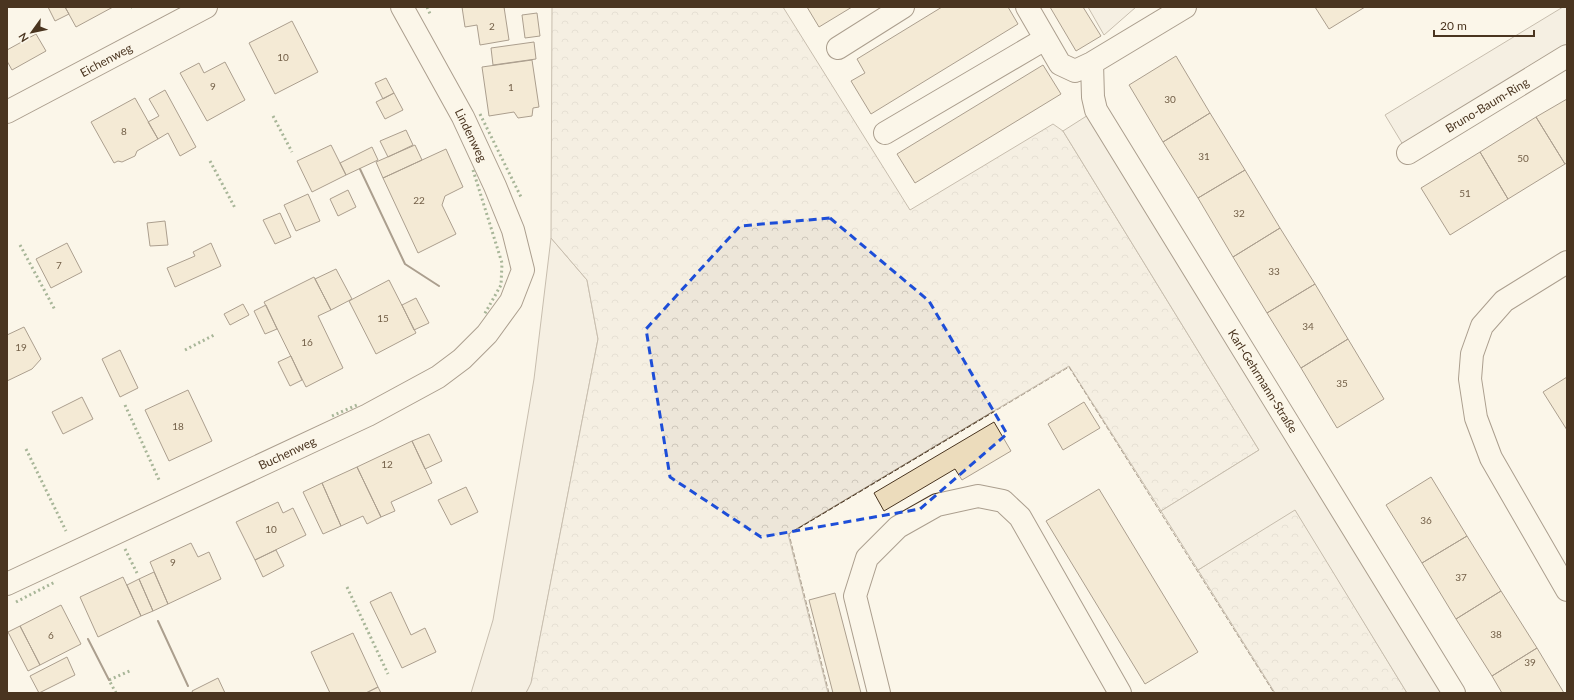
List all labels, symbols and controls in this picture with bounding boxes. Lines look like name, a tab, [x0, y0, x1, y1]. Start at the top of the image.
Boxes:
north arrow	[12, 12, 52, 52]
scale bar	[1434, 12, 1534, 38]
text: 20 m	[1440, 18, 1467, 33]
house number: 2	[489, 20, 495, 32]
text: N	[15, 31, 31, 45]
street label: Eichenweg	[77, 40, 135, 80]
house number: 10	[277, 51, 289, 63]
street label: Bruno-Baum-Ring	[1443, 74, 1531, 136]
house number: 9	[210, 80, 216, 92]
house number: 1	[508, 81, 514, 93]
house number: 30	[1164, 93, 1176, 105]
street label: Lindenweg	[452, 106, 490, 164]
house number: 8	[121, 125, 127, 137]
house number: 31	[1198, 150, 1210, 162]
house number: 50	[1517, 152, 1529, 164]
house number: 51	[1459, 187, 1471, 199]
house number: 22	[413, 194, 425, 206]
house number: 32	[1233, 207, 1245, 219]
house number: 7	[56, 259, 62, 271]
house number: 33	[1268, 265, 1280, 277]
house number: 15	[377, 312, 389, 324]
house number: 34	[1302, 320, 1314, 332]
street label: Karl-Gehrmann-Straße	[1225, 326, 1301, 436]
house number: 16	[301, 336, 313, 348]
house number: 19	[15, 341, 27, 353]
house number: 35	[1336, 377, 1348, 389]
house number: 18	[172, 420, 184, 432]
street label: Buchenweg	[256, 433, 318, 473]
house number: 12	[381, 458, 393, 470]
house number: 36	[1420, 514, 1432, 526]
house number: 10	[265, 523, 277, 535]
house number: 9	[170, 556, 176, 568]
house number: 37	[1455, 571, 1467, 583]
house number: 38	[1490, 628, 1502, 640]
house number: 6	[48, 629, 54, 641]
house number: 39	[1524, 656, 1536, 668]

